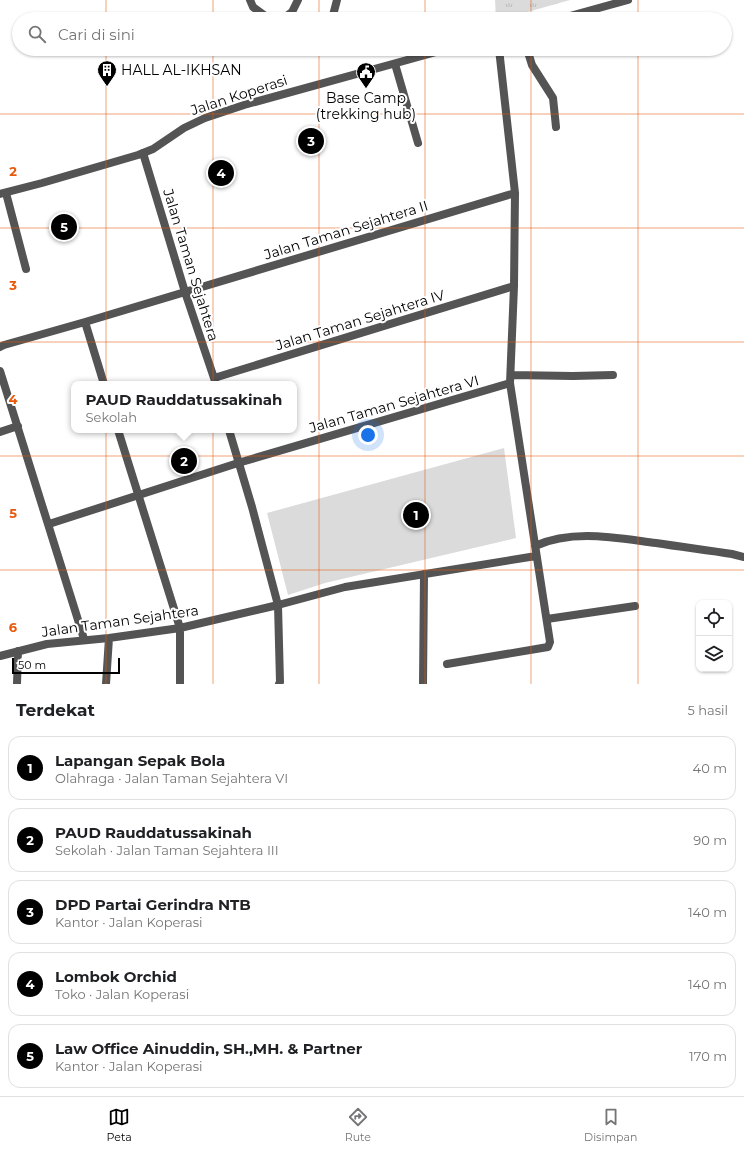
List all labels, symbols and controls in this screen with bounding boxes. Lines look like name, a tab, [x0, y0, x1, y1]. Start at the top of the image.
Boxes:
search box	[12, 12, 732, 56]
icon: search	[26, 23, 48, 45]
text: Cari di sini	[58, 25, 135, 44]
building icon: HALL AL-IKHSAN	[96, 59, 118, 87]
place label: HALL AL-IKHSAN	[121, 61, 242, 79]
public building icon: Base Camp (trekking hub)	[355, 61, 377, 89]
street label: Jalan Koperasi	[187, 71, 290, 119]
place label: Base Camp (trekking hub)	[316, 89, 416, 123]
pin: 3	[298, 126, 324, 156]
pin: 4	[208, 158, 234, 188]
text: 2	[9, 163, 17, 179]
street label: Jalan Taman Sejahtera	[159, 186, 223, 343]
street label: Jalan Taman Sejahtera II	[261, 196, 430, 264]
pin: 5	[51, 212, 77, 242]
text: 3	[8, 277, 17, 293]
street label: Jalan Taman Sejahtera IV	[272, 286, 447, 355]
street label: Jalan Taman Sejahtera VI	[306, 371, 481, 437]
popup	[71, 381, 297, 433]
text: PAUD Rauddatussakinah	[86, 390, 282, 409]
text: 4	[9, 391, 18, 407]
text: Sekolah	[86, 409, 137, 425]
your location	[358, 425, 378, 445]
pin: 2	[171, 446, 197, 476]
pin: 1	[403, 500, 429, 530]
text: 5	[9, 505, 17, 521]
map controls	[696, 600, 732, 672]
button: locate	[696, 600, 732, 636]
street label: Jalan Taman Sejahtera	[39, 601, 200, 641]
text: 6	[9, 619, 18, 635]
button: layers	[696, 636, 732, 672]
scale bar	[12, 656, 120, 675]
text: 50 m	[18, 658, 46, 672]
text: Terdekat	[16, 700, 95, 720]
text: 5 hasil	[687, 702, 728, 718]
text: Lapangan Sepak Bola	[55, 751, 225, 770]
text: 1	[27, 760, 33, 776]
text: 40 m	[693, 760, 727, 776]
text: Olahraga · Jalan Taman Sejahtera VI	[55, 770, 288, 786]
text: PAUD Rauddatussakinah	[55, 823, 252, 842]
text: 2	[26, 832, 34, 848]
text: 90 m	[693, 832, 727, 848]
text: Sekolah · Jalan Taman Sejahtera III	[55, 842, 279, 858]
text: DPD Partai Gerindra NTB	[55, 895, 251, 914]
text: 3	[26, 904, 34, 920]
text: 140 m	[688, 904, 727, 920]
text: Kantor · Jalan Koperasi	[55, 914, 203, 930]
text: Lombok Orchid	[55, 967, 177, 986]
text: 4	[26, 976, 34, 992]
text: 140 m	[688, 976, 727, 992]
text: Toko · Jalan Koperasi	[55, 986, 189, 1002]
text: Law Office Ainuddin, SH.,MH. & Partner	[55, 1039, 362, 1058]
text: 5	[26, 1048, 34, 1064]
text: 170 m	[689, 1048, 727, 1064]
text: Kantor · Jalan Koperasi	[55, 1058, 203, 1074]
tab: Peta	[107, 1106, 132, 1144]
tab: Rute	[345, 1106, 371, 1144]
tab: Disimpan	[584, 1106, 637, 1144]

